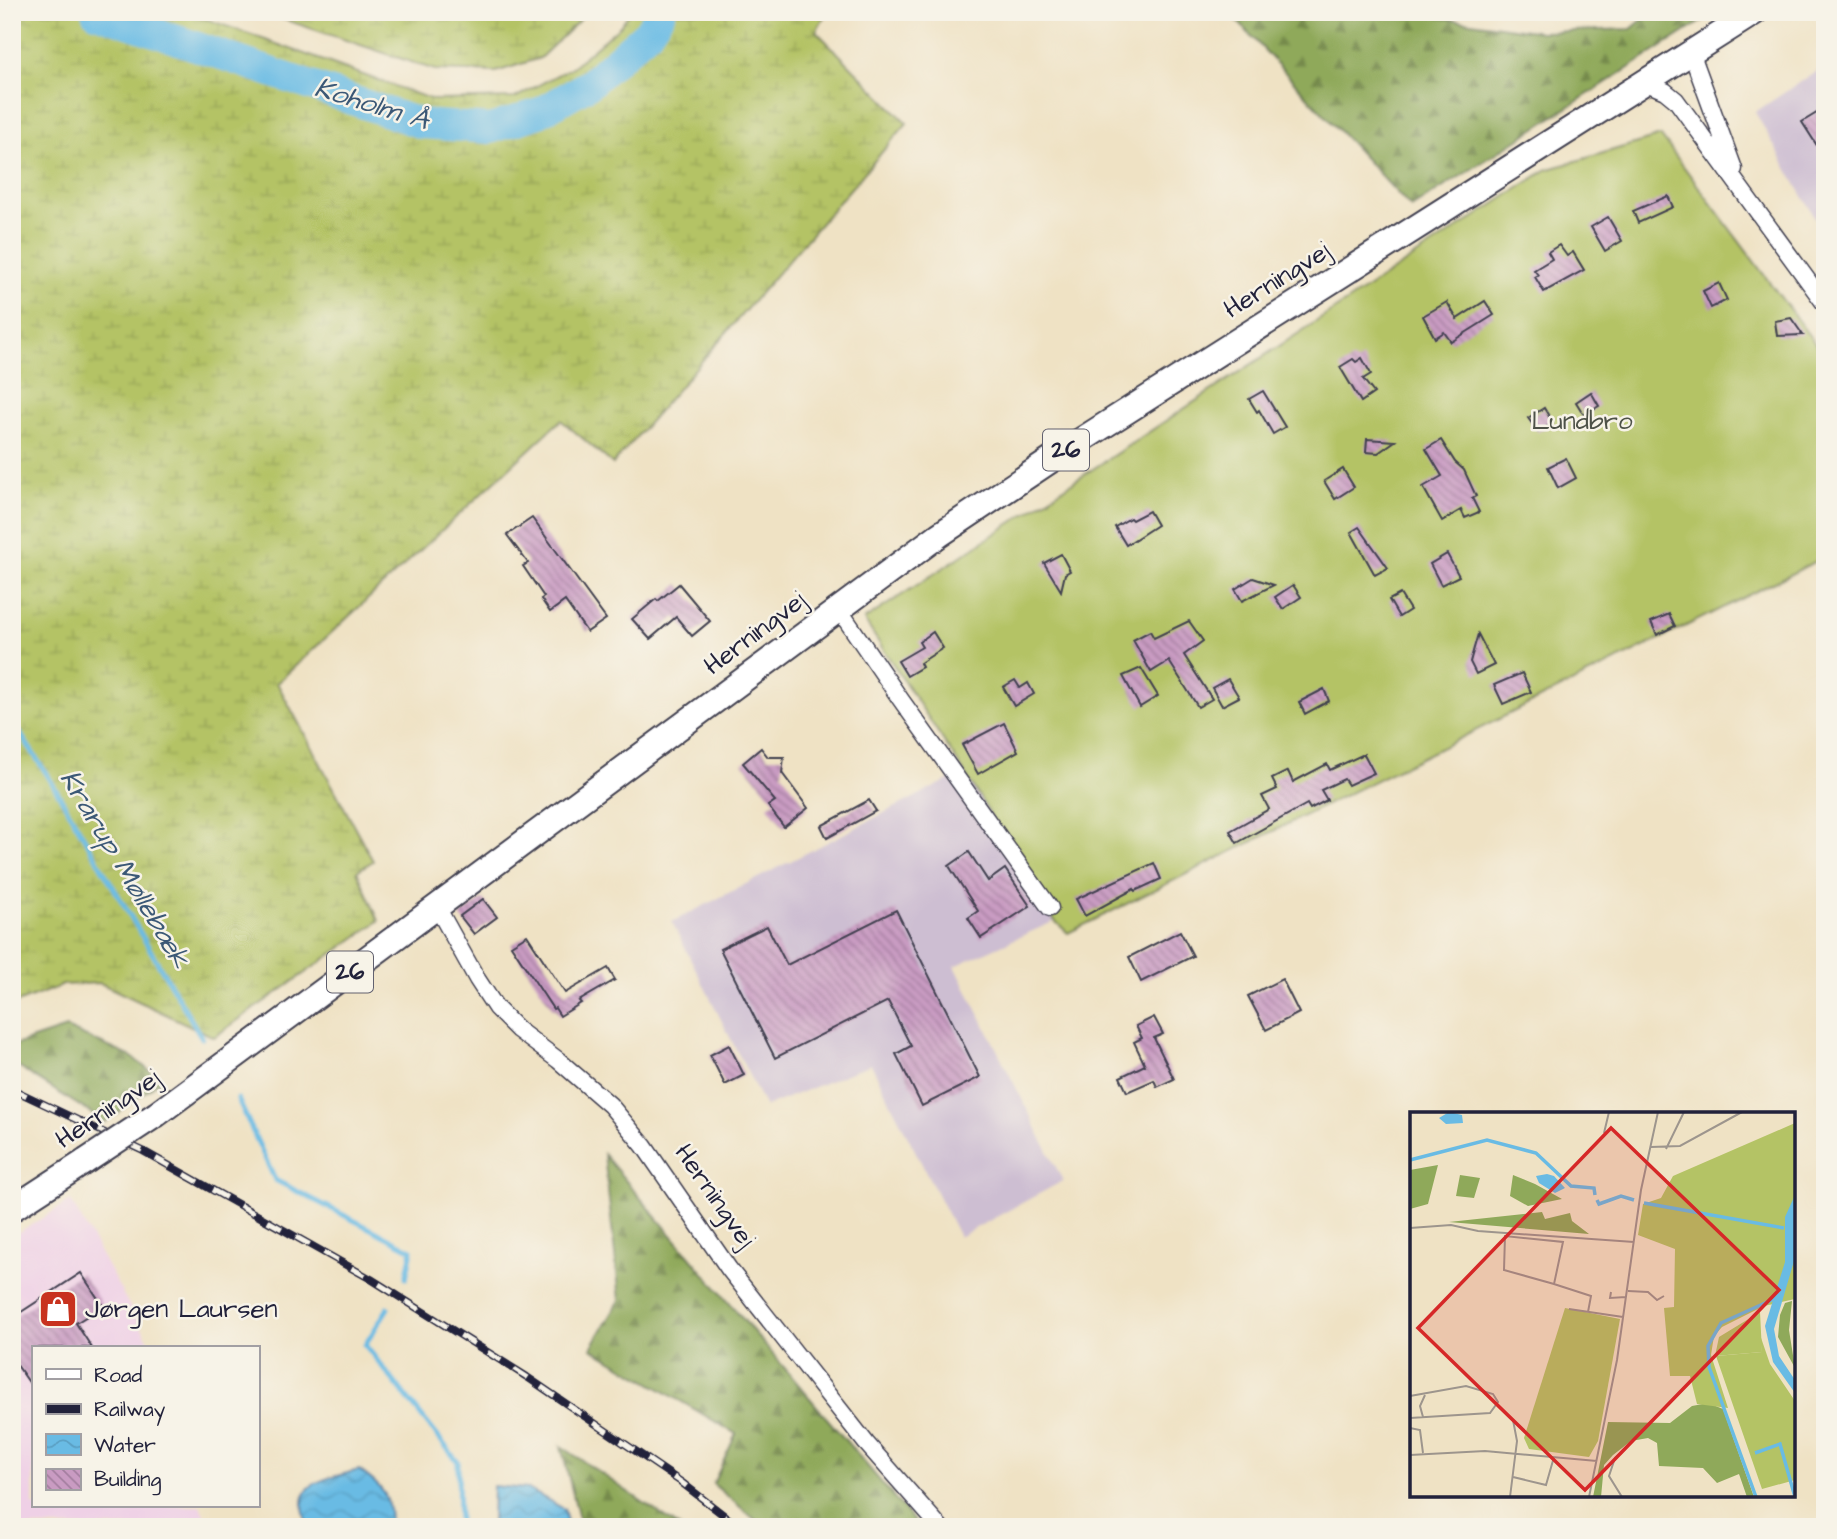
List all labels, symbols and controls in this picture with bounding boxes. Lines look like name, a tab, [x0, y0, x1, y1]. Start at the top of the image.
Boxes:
water label: Koholm Å	[310, 68, 436, 140]
street label: Herningvej	[1217, 233, 1339, 329]
park label: Lundbro	[1531, 403, 1633, 439]
road number: 26	[1043, 430, 1089, 471]
street label: Herningvej	[696, 582, 815, 685]
water label: Krarup Møllebæk	[50, 763, 200, 976]
road number: 26	[327, 952, 373, 992]
street label: Herningvej	[48, 1060, 169, 1159]
inset map	[1410, 1112, 1795, 1497]
street label: Herningvej	[664, 1137, 764, 1257]
shop icon: Jørgen Laursen	[37, 1288, 79, 1330]
place label: Jørgen Laursen	[85, 1291, 278, 1329]
legend	[32, 1346, 259, 1508]
text: Road	[94, 1361, 142, 1390]
text: Railway	[94, 1395, 166, 1426]
text: Water	[94, 1431, 156, 1460]
text: Building	[94, 1465, 162, 1496]

